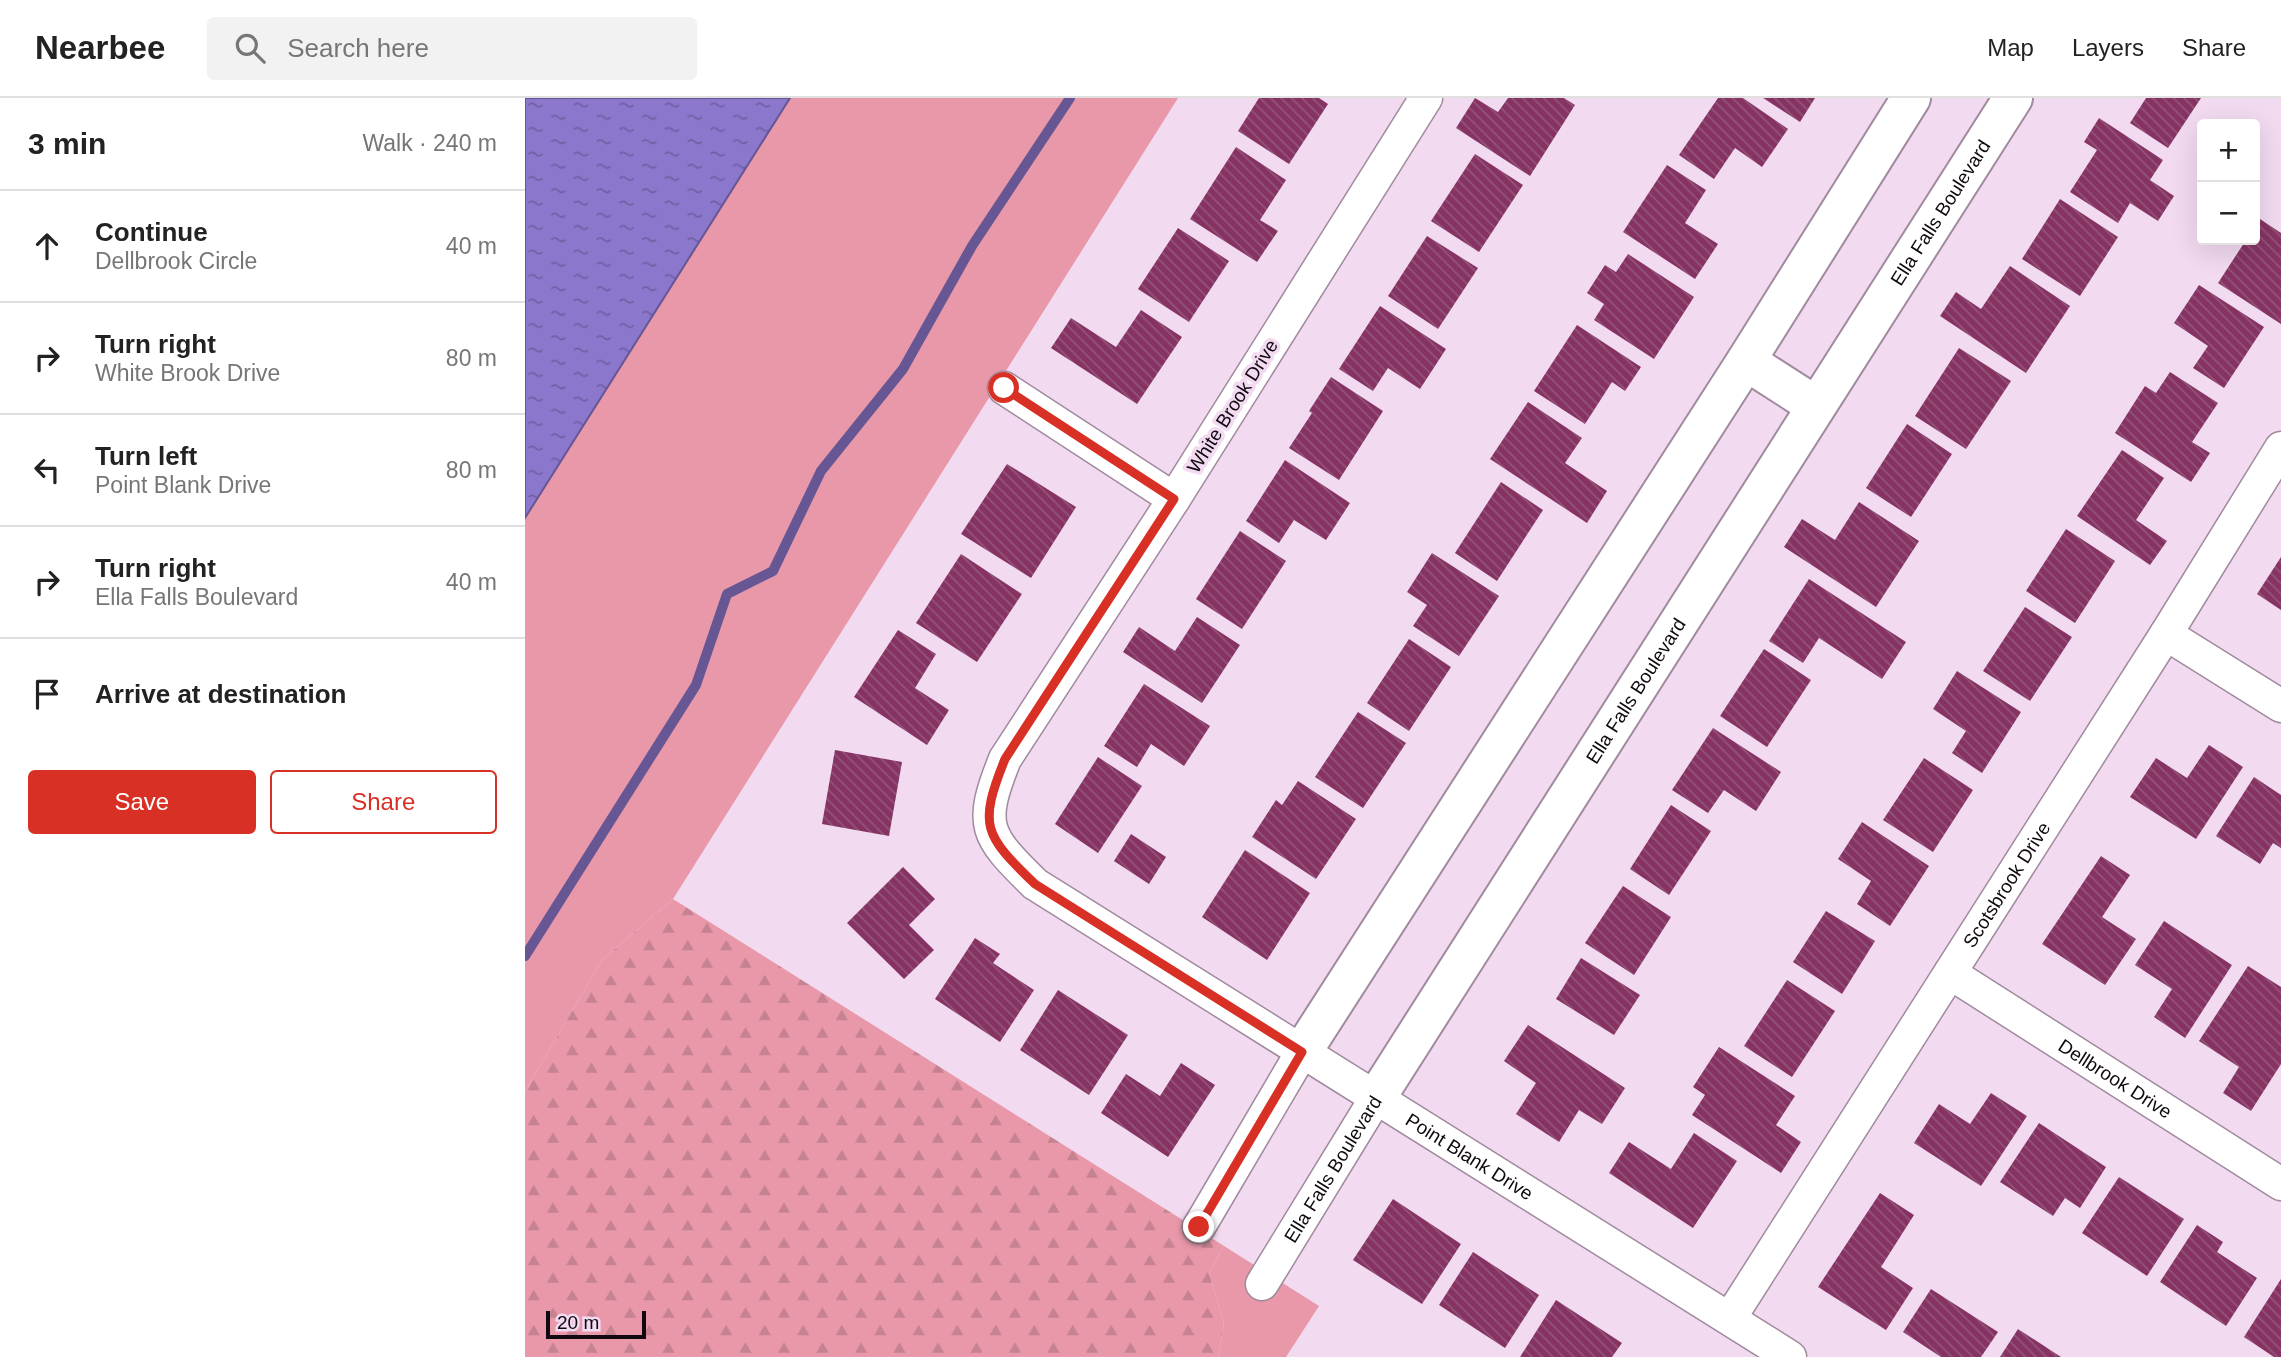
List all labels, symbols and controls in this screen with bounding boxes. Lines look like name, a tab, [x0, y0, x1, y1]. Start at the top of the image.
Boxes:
search box	[207, 17, 697, 80]
text: Nearbee	[35, 29, 165, 66]
icon: search	[231, 29, 269, 67]
text: Search here	[287, 33, 429, 63]
text: Map	[1987, 34, 2034, 61]
text: Layers	[2072, 34, 2144, 61]
text: Share	[2182, 34, 2246, 61]
map controls	[2197, 119, 2260, 245]
button: +	[2197, 119, 2260, 182]
text: 3 min	[28, 127, 106, 160]
text: Walk · 240 m	[362, 130, 497, 156]
street label: Ella Falls Boulevard	[1887, 136, 1995, 289]
button: −	[2197, 182, 2260, 245]
text: Continue	[95, 217, 208, 247]
icon: ahead	[28, 227, 66, 265]
text: 40 m	[446, 233, 497, 259]
text: Dellbrook Circle	[95, 248, 257, 274]
text: Turn right	[95, 329, 216, 359]
street label: White Brook Drive	[1183, 336, 1282, 477]
icon: right	[28, 339, 66, 377]
text: 80 m	[446, 345, 497, 371]
text: White Brook Drive	[95, 360, 280, 386]
route start	[988, 372, 1019, 403]
text: Turn left	[95, 441, 197, 471]
icon: left	[28, 451, 66, 489]
text: 80 m	[446, 457, 497, 483]
text: Point Blank Drive	[95, 472, 271, 498]
text: Turn right	[95, 553, 216, 583]
icon: right	[28, 563, 66, 601]
text: 40 m	[446, 569, 497, 595]
text: Ella Falls Boulevard	[95, 584, 298, 610]
street label: Ella Falls Boulevard	[1582, 614, 1690, 767]
icon: arrive	[28, 675, 66, 713]
text: Arrive at destination	[95, 679, 346, 709]
button: Save	[28, 770, 256, 834]
button: Share	[270, 770, 497, 834]
street label: Scotsbrook Drive	[1959, 818, 2054, 952]
street label: Dellbrook Drive	[2055, 1035, 2175, 1123]
street label: Ella Falls Boulevard	[1280, 1092, 1386, 1246]
street label: Point Blank Drive	[1402, 1109, 1537, 1204]
route end	[1183, 1211, 1214, 1242]
scale bar	[546, 1308, 646, 1340]
text: 20 m	[557, 1312, 599, 1333]

